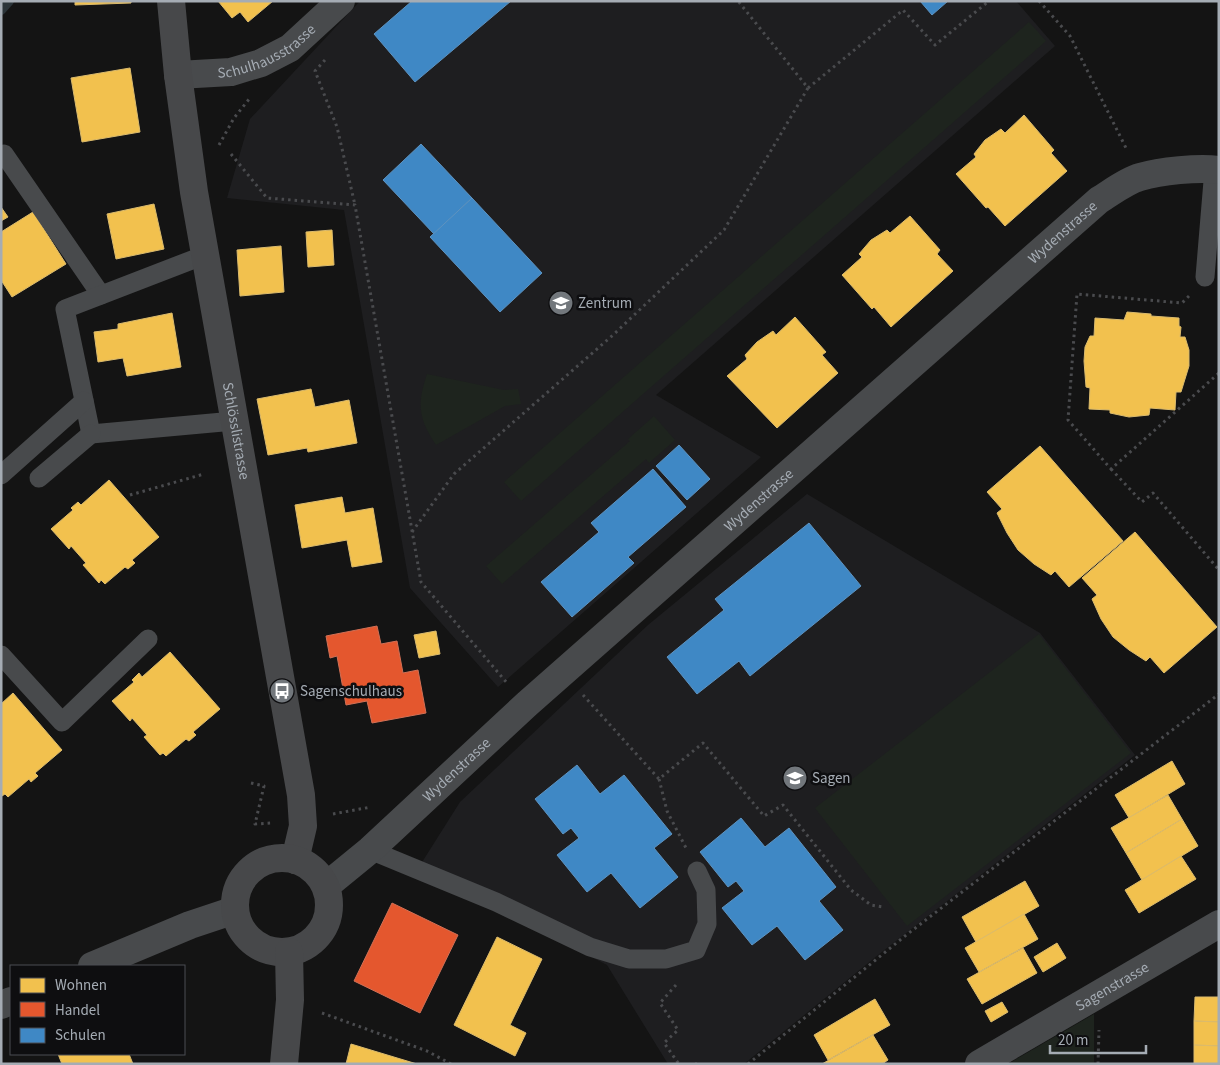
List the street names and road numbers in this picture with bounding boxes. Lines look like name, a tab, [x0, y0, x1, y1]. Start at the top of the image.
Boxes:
street label: Schulhausstrasse	[217, 19, 320, 83]
street label: Wydenstrasse	[1023, 196, 1102, 269]
street label: Schlösslistrasse	[217, 380, 255, 481]
street label: Wydenstrasse	[719, 463, 798, 536]
street label: Wydenstrasse	[418, 732, 495, 807]
street label: Sagenstrasse	[1071, 957, 1153, 1016]

